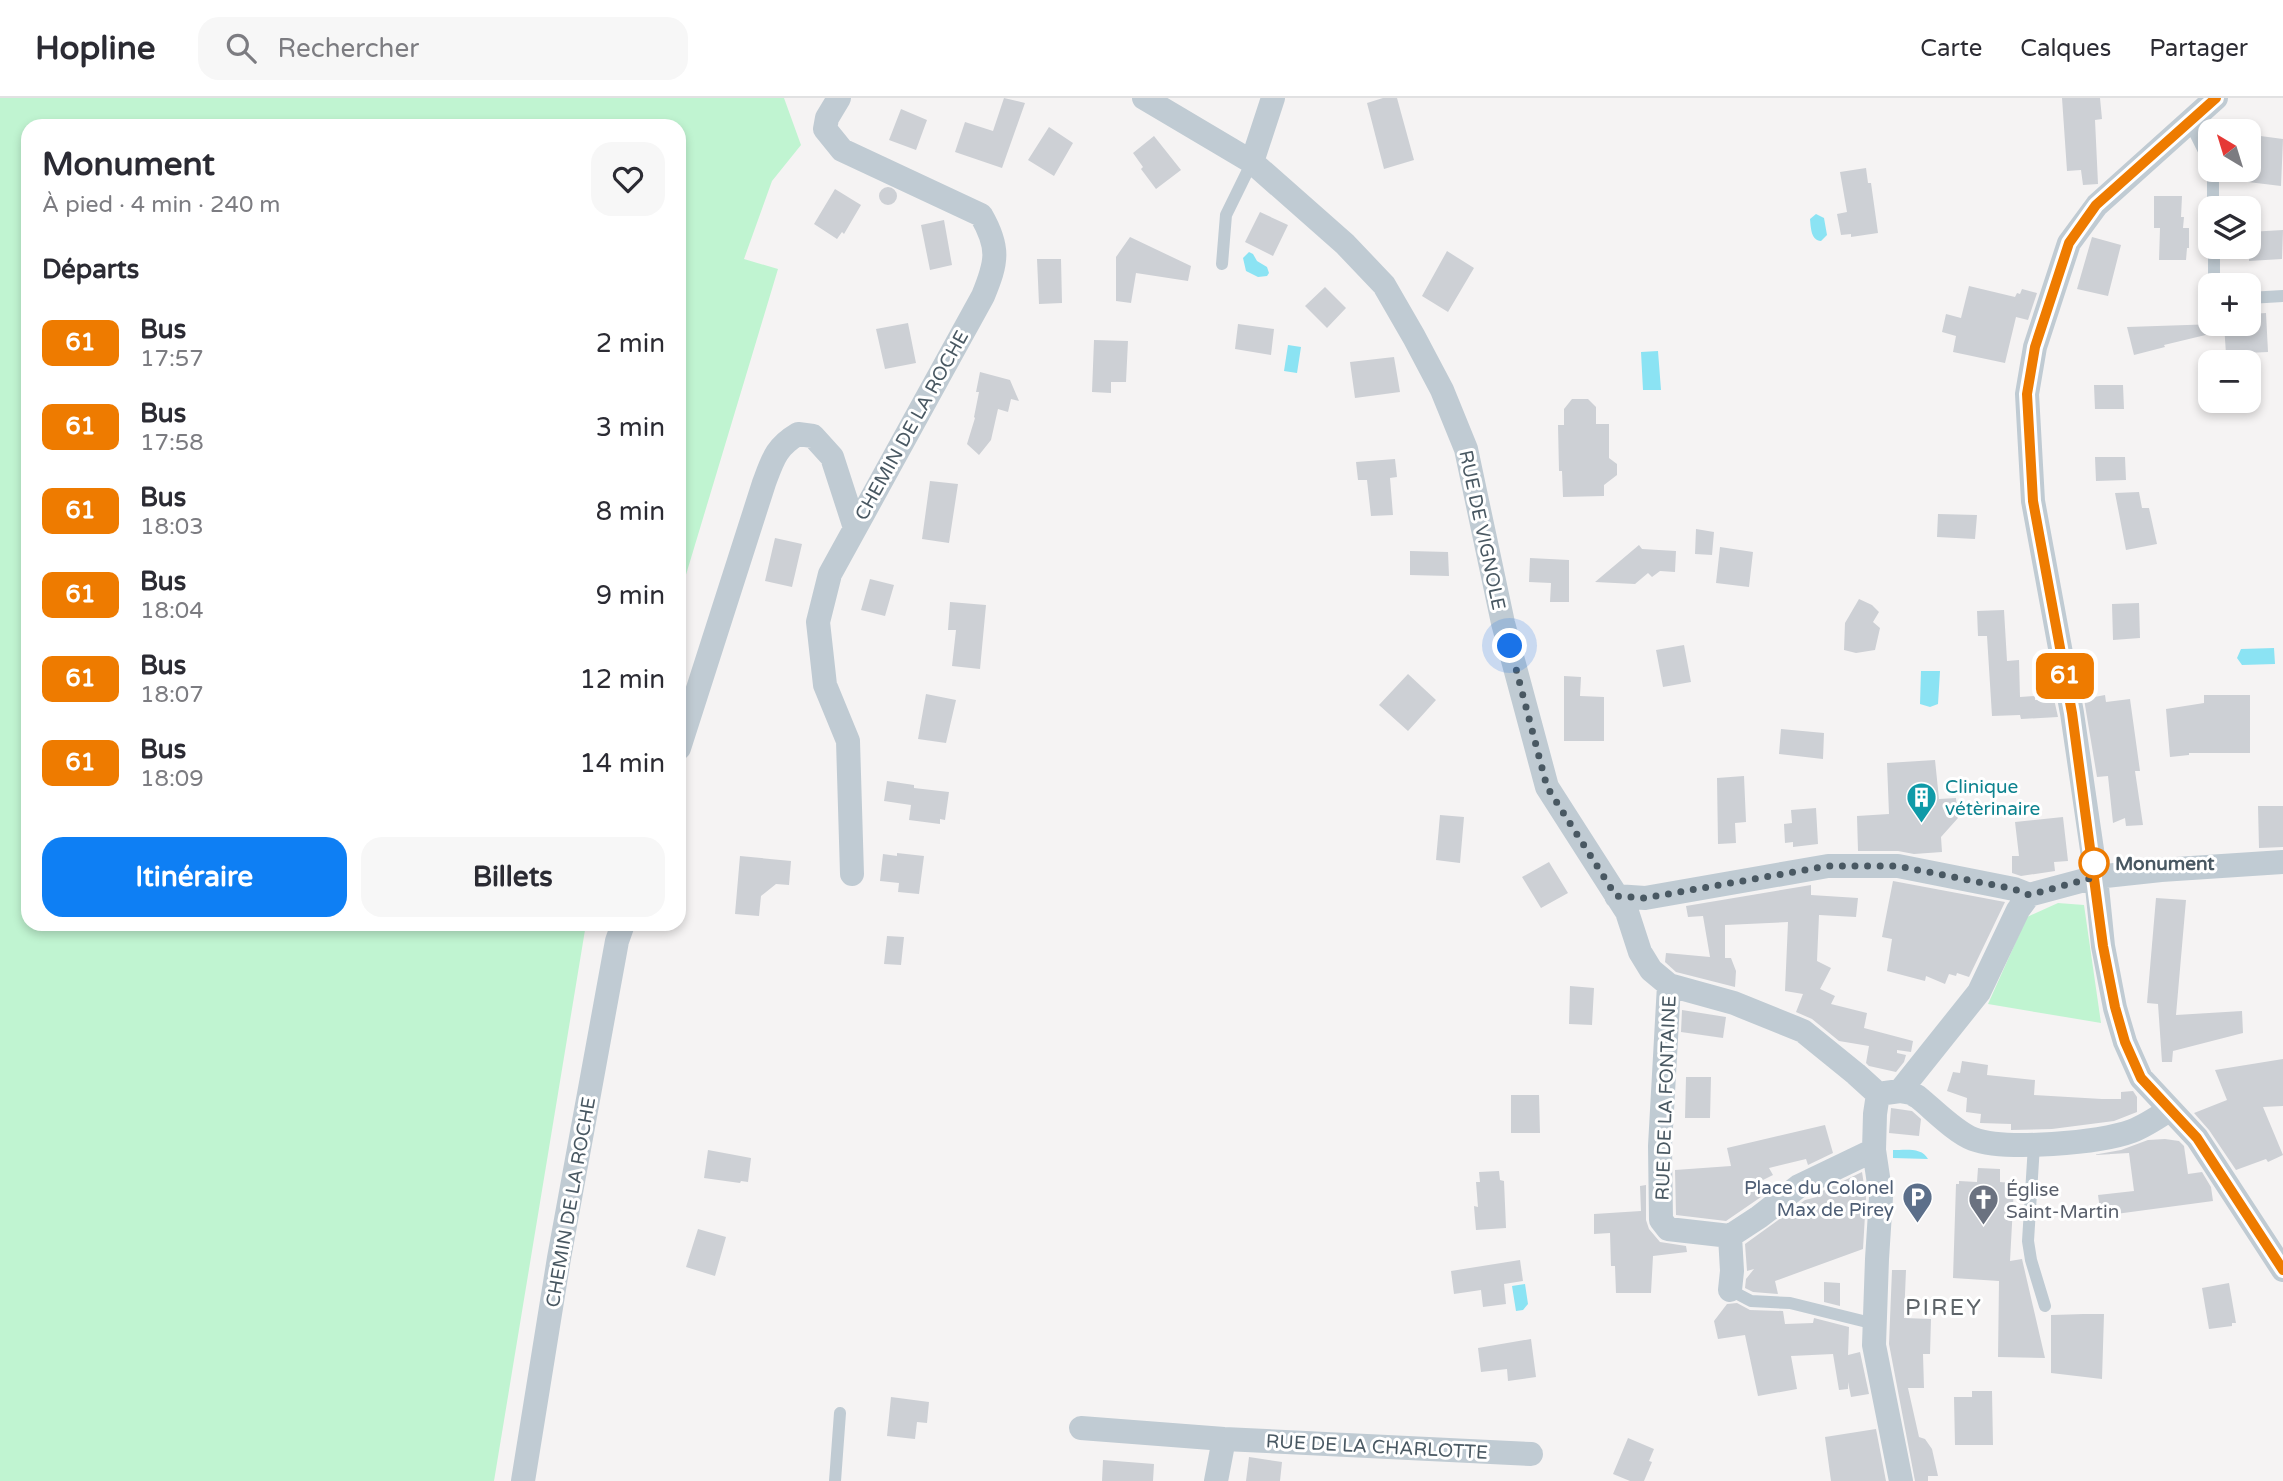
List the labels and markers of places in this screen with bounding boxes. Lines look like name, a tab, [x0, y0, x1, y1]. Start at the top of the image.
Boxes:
place label: Clinique vétèrinaire	[1945, 776, 2040, 820]
building icon: Clinique vétèrinaire	[1905, 780, 1939, 824]
marker: Monument	[2079, 848, 2109, 878]
place label: Monument	[2115, 853, 2215, 875]
place label: Place du Colonel Max de Pirey	[1744, 1177, 1894, 1221]
place label: Église Saint-Martin	[2006, 1179, 2119, 1223]
parking icon: Place du Colonel Max de Pirey	[1900, 1181, 1934, 1225]
church icon: Église Saint-Martin	[1966, 1183, 2000, 1227]

